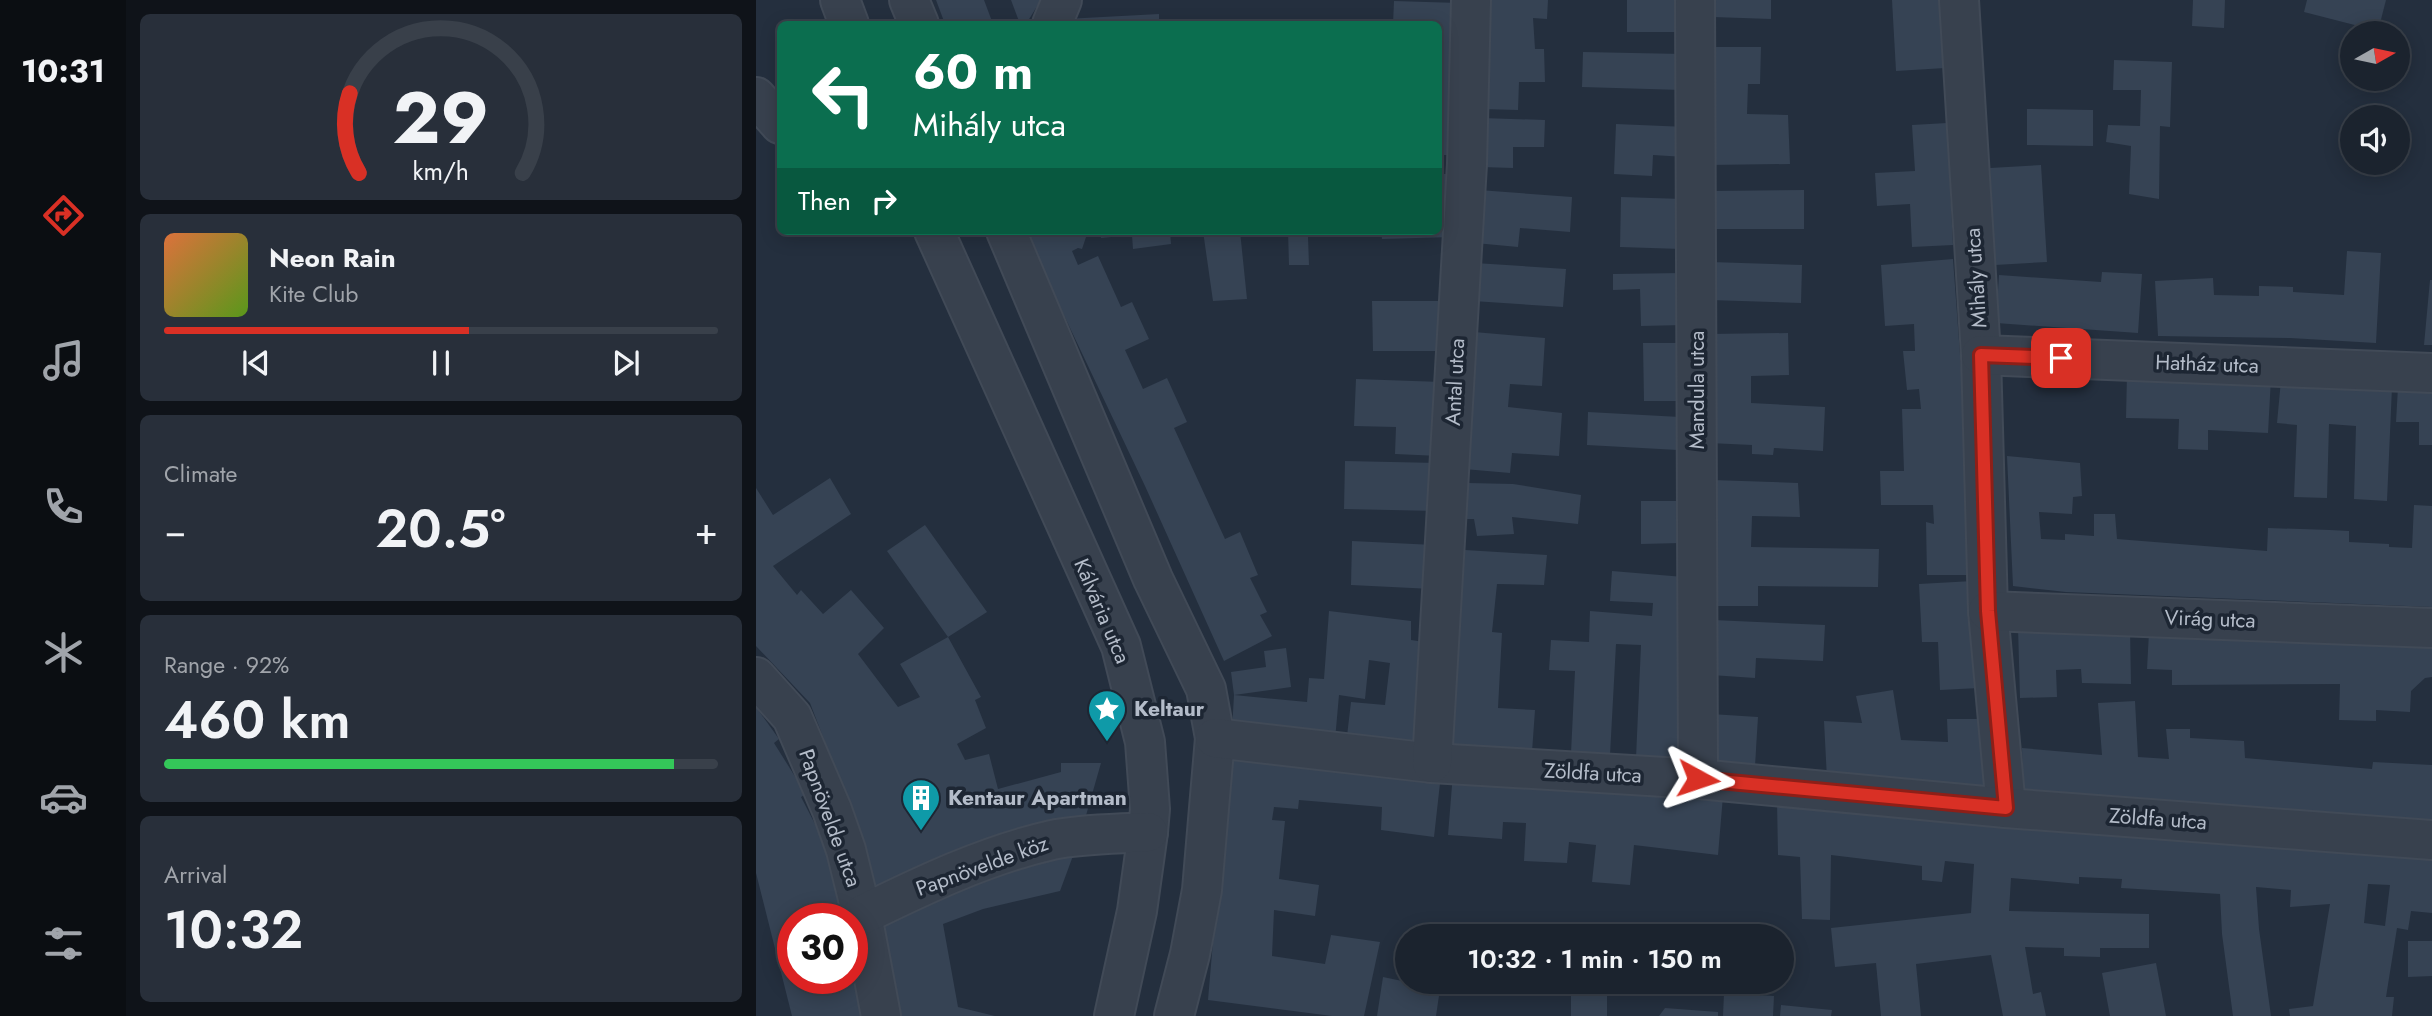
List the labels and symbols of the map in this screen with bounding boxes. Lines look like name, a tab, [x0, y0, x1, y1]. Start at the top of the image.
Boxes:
north arrow	[2340, 21, 2410, 91]
street label: Mihály utca	[1958, 227, 1994, 329]
pin	[2031, 328, 2091, 388]
street label: Mandula utca	[1682, 331, 1712, 449]
street label: Antal utca	[1438, 338, 1472, 426]
street label: Hatház utca	[2155, 347, 2259, 381]
street label: Kálvária utca	[1066, 554, 1138, 668]
street label: Virág utca	[2164, 602, 2256, 636]
place icon: Keltaur	[1086, 688, 1128, 743]
place label: Keltaur	[1134, 694, 1205, 724]
position arrow	[1661, 742, 1735, 816]
street label: Papnövelde utca	[791, 745, 869, 891]
street label: Zöldfa utca	[1543, 755, 1643, 791]
building icon: Kentaur Apartman	[900, 777, 942, 832]
place label: Kentaur Apartman	[948, 783, 1127, 813]
street label: Zöldfa utca	[2108, 801, 2208, 837]
street label: Papnövelde köz	[912, 828, 1053, 904]
speed limit sign: 30	[777, 903, 868, 994]

